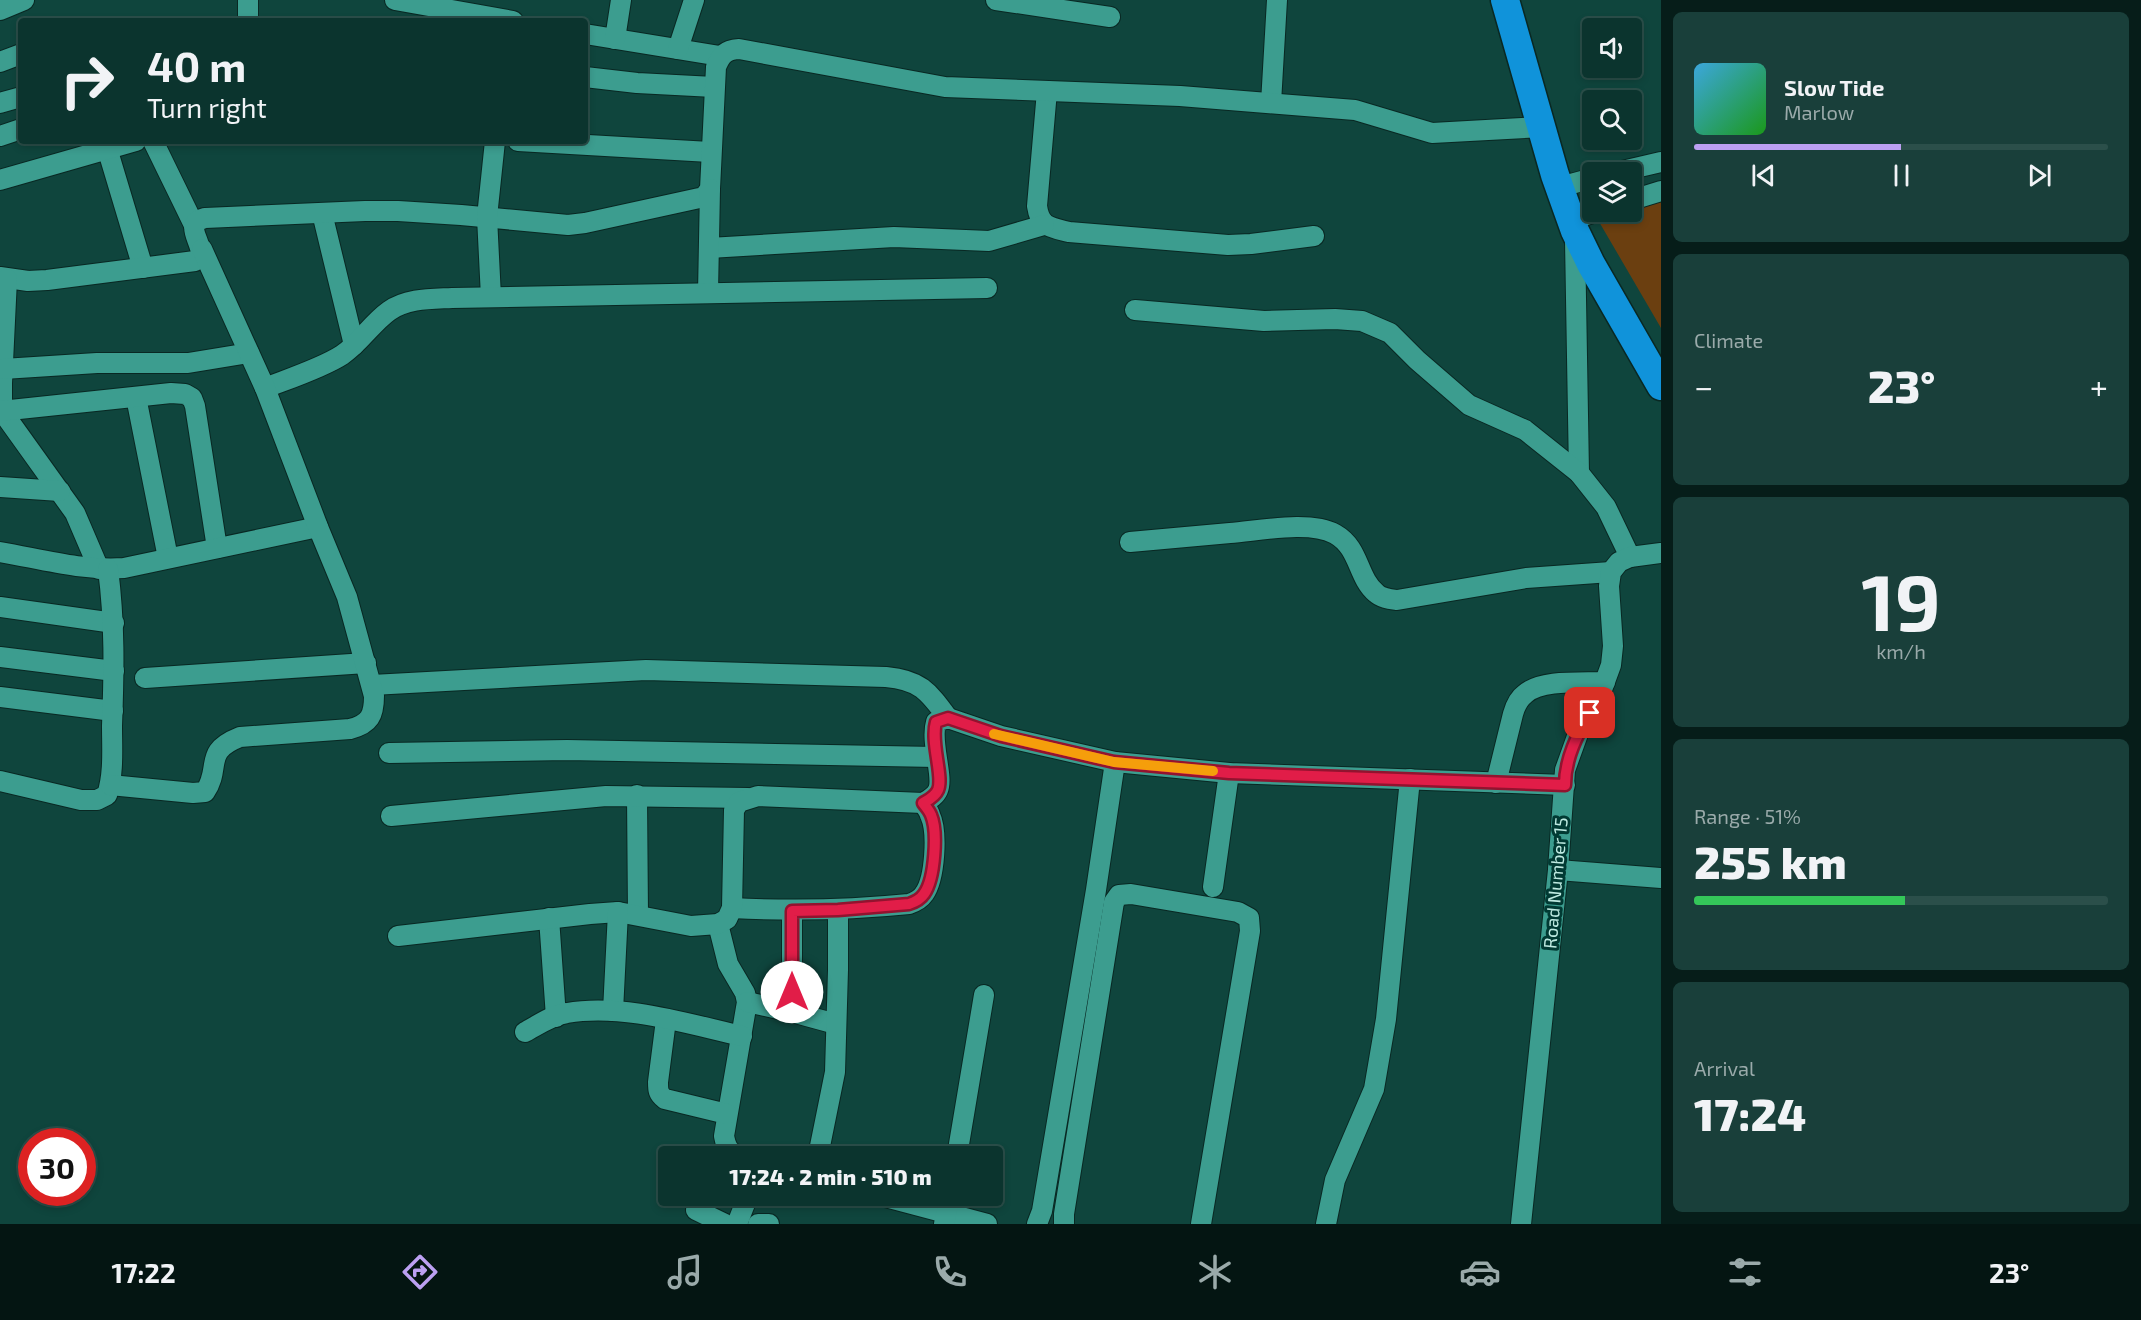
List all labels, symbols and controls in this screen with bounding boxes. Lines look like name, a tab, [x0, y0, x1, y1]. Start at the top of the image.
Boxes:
map controls	[1582, 18, 1642, 222]
button: sound	[1582, 18, 1642, 78]
text: 40 m	[147, 40, 246, 90]
icon: right	[48, 42, 126, 120]
text: Slow Tide	[1784, 74, 1884, 100]
button: search	[1582, 90, 1642, 150]
text: Turn right	[147, 91, 267, 123]
text: Marlow	[1784, 100, 1854, 124]
icon: previous	[1747, 159, 1780, 192]
icon: pause	[1885, 159, 1918, 192]
icon: next	[2023, 159, 2056, 192]
button: layers	[1582, 162, 1642, 222]
text: Climate	[1694, 328, 1763, 352]
text: 23°	[1868, 358, 1935, 412]
text: −	[1694, 366, 1713, 406]
text: +	[2090, 366, 2108, 406]
text: 19	[1861, 553, 1941, 647]
text: km/h	[1876, 639, 1926, 663]
pin	[1564, 687, 1615, 738]
icon: arrive	[1573, 696, 1606, 729]
text: Range · 51%	[1694, 804, 1801, 828]
street label: Road Number 15	[1538, 816, 1572, 950]
text: 255 km	[1694, 834, 1847, 888]
position arrow	[760, 960, 824, 1024]
text: Arrival	[1694, 1056, 1755, 1080]
text: 17:24	[1694, 1086, 1806, 1140]
speed limit sign: 30	[18, 1128, 96, 1206]
text: 17:24 · 2 min · 510 m	[729, 1163, 932, 1189]
icon: directions	[399, 1251, 441, 1293]
icon: music	[664, 1251, 706, 1293]
icon: phone	[929, 1251, 971, 1293]
icon: climate	[1194, 1251, 1236, 1293]
icon: car	[1459, 1251, 1501, 1293]
icon: filters	[1724, 1251, 1766, 1293]
text: 17:22	[112, 1256, 176, 1288]
text: 23°	[1989, 1256, 2029, 1288]

